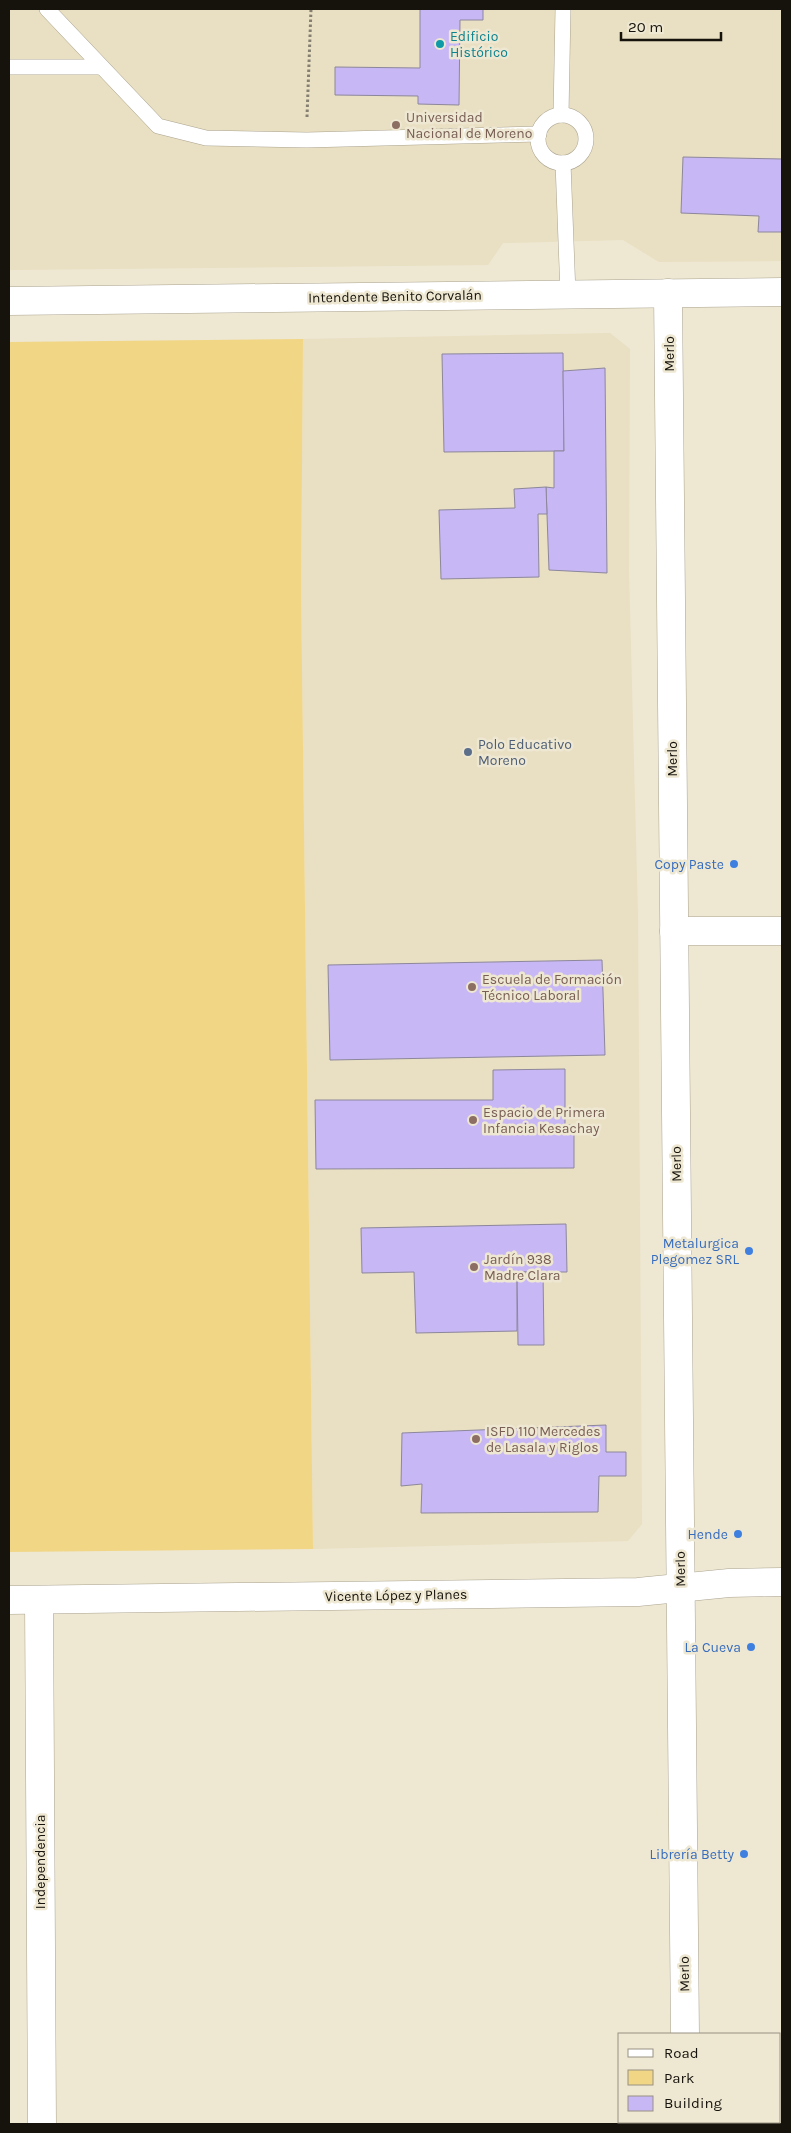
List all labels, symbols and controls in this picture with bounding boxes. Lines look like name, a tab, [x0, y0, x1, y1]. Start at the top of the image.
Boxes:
scale bar	[621, 10, 721, 42]
text: 20 m	[628, 18, 663, 36]
place label: Edificio Histórico	[450, 28, 508, 61]
marker: Edificio Histórico	[434, 38, 446, 50]
place label: Universidad Nacional de Moreno	[406, 109, 532, 142]
marker: Universidad Nacional de Moreno	[390, 119, 402, 131]
street label: Intendente Benito Corvalán	[308, 286, 482, 307]
street label: Merlo	[661, 336, 678, 372]
place label: Polo Educativo Moreno	[478, 736, 572, 769]
street label: Merlo	[664, 741, 681, 777]
marker: Polo Educativo Moreno	[462, 746, 474, 758]
place label: Copy Paste	[654, 856, 724, 873]
marker: Copy Paste	[728, 858, 740, 870]
place label: Escuela de Formación Técnico Laboral	[482, 971, 622, 1004]
marker: Escuela de Formación Técnico Laboral	[466, 981, 478, 993]
place label: Espacio de Primera Infancia Kesachay	[483, 1104, 605, 1137]
marker: Espacio de Primera Infancia Kesachay	[467, 1114, 479, 1126]
street label: Merlo	[668, 1146, 685, 1182]
place label: Metalurgica Plegomez SRL	[651, 1235, 739, 1268]
marker: Metalurgica Plegomez SRL	[743, 1245, 755, 1257]
place label: Jardín 938 Madre Clara	[484, 1251, 560, 1284]
marker: Jardín 938 Madre Clara	[468, 1261, 480, 1273]
place label: ISFD 110 Mercedes de Lasala y Riglos	[486, 1423, 601, 1456]
marker: ISFD 110 Mercedes de Lasala y Riglos	[470, 1433, 482, 1445]
place label: Hende	[688, 1526, 728, 1543]
marker: Hende	[732, 1528, 744, 1540]
street label: Merlo	[672, 1551, 689, 1587]
street label: Vicente López y Planes	[325, 1586, 467, 1605]
place label: La Cueva	[684, 1639, 741, 1656]
marker: La Cueva	[745, 1641, 757, 1653]
street label: Independencia	[32, 1815, 49, 1909]
place label: Librería Betty	[650, 1846, 734, 1863]
marker: Librería Betty	[738, 1848, 750, 1860]
street label: Merlo	[676, 1956, 693, 1992]
legend	[618, 2033, 781, 2123]
text: Road	[664, 2044, 699, 2062]
text: Park	[664, 2069, 694, 2087]
text: Building	[664, 2094, 722, 2112]

